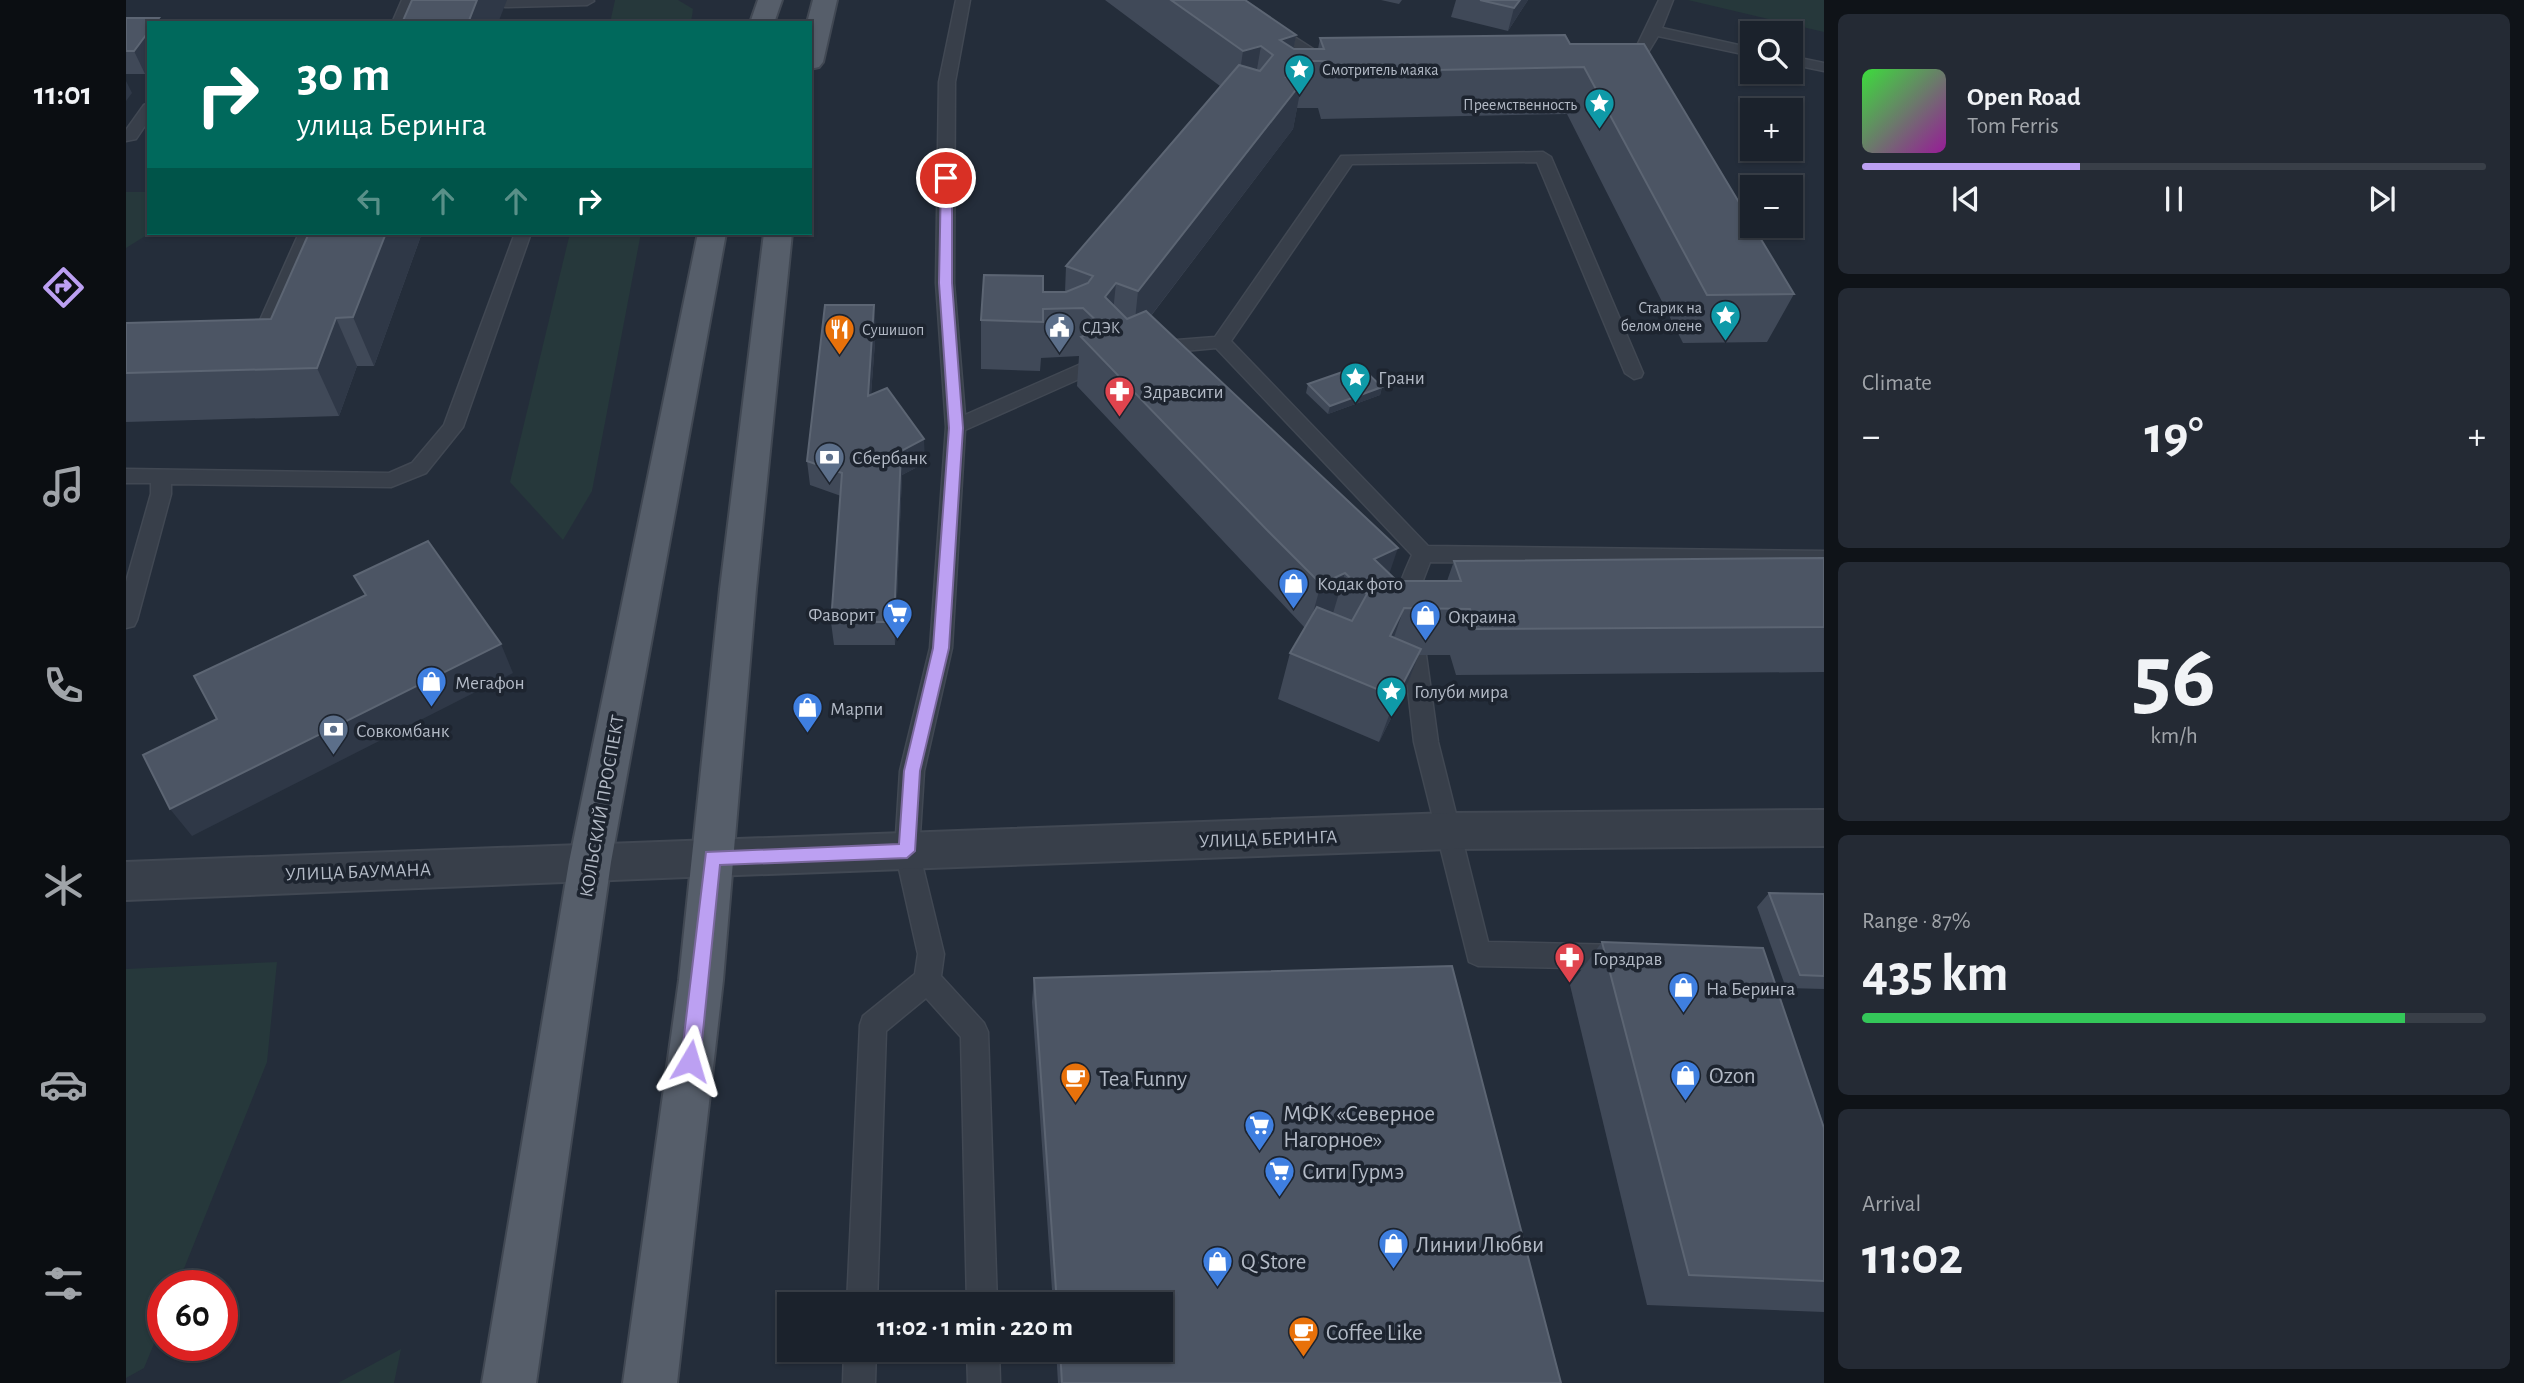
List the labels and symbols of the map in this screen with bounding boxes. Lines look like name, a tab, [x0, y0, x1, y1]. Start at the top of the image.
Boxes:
place icon: Смотритель маяка	[1282, 52, 1316, 96]
place label: Смотритель маяка	[1322, 62, 1438, 78]
place icon: Преемственность	[1583, 87, 1617, 131]
place label: Преемственность	[1463, 97, 1577, 113]
pin	[916, 148, 976, 208]
place icon: Старик на белом олене	[1708, 299, 1742, 343]
place label: Старик на белом олене	[1621, 300, 1702, 334]
public building icon: СДЭК	[1042, 310, 1076, 354]
restaurant icon: Сушишоп	[822, 312, 856, 356]
place label: СДЭК	[1082, 320, 1120, 336]
place label: Сушишоп	[862, 322, 924, 339]
place icon: Грани	[1338, 360, 1372, 404]
place label: Грани	[1378, 369, 1425, 388]
pharmacy icon: Здравсити	[1103, 374, 1137, 418]
place label: Здравсити	[1143, 383, 1224, 402]
bank icon: Сбербанк	[812, 440, 846, 484]
place label: Сбербанк	[852, 449, 928, 468]
shop icon: Кодак фото	[1277, 566, 1311, 610]
place label: Кодак фото	[1317, 575, 1403, 594]
supermarket icon: Фаворит	[881, 597, 915, 641]
shop icon: Окраина	[1408, 599, 1442, 643]
place label: Фаворит	[808, 606, 875, 625]
place label: Окраина	[1448, 608, 1517, 627]
shop icon: Мегафон	[415, 665, 449, 709]
place label: Мегафон	[455, 674, 525, 693]
place icon: Голуби мира	[1374, 674, 1408, 718]
place label: Голуби мира	[1414, 683, 1509, 702]
shop icon: Марпи	[790, 691, 824, 735]
place label: Марпи	[830, 700, 883, 719]
bank icon: Совкомбанк	[316, 713, 350, 757]
street label: КОЛЬСКИЙ ПРОСПЕКТ	[576, 713, 628, 899]
place label: Совкомбанк	[356, 722, 450, 741]
street label: УЛИЦА БЕРИНГА	[1199, 828, 1338, 851]
street label: УЛИЦА БАУМАНА	[285, 860, 431, 885]
pharmacy icon: Горздрав	[1553, 941, 1587, 985]
place label: Горздрав	[1593, 950, 1662, 969]
shop icon: На Беринга	[1666, 971, 1700, 1015]
place label: На Беринга	[1706, 980, 1795, 999]
position arrow	[653, 1024, 727, 1098]
shop icon: Ozon	[1669, 1058, 1703, 1102]
cafe icon: Tea Funny	[1059, 1061, 1093, 1105]
place label: Ozon	[1709, 1065, 1756, 1088]
place label: Tea Funny	[1099, 1068, 1187, 1091]
place label: МФК «Северное Нагорное»	[1283, 1103, 1435, 1152]
supermarket icon: МФК «Северное Нагорное»	[1243, 1109, 1277, 1153]
supermarket icon: Сити Гурмэ	[1262, 1154, 1296, 1198]
place label: Сити Гурмэ	[1302, 1161, 1404, 1184]
shop icon: Линии Любви	[1376, 1227, 1410, 1271]
place label: Линии Любви	[1416, 1234, 1544, 1257]
shop icon: Q Store	[1201, 1244, 1235, 1288]
place label: Q Store	[1241, 1251, 1306, 1274]
speed limit sign: 60	[147, 1270, 238, 1361]
cafe icon: Coffee Like	[1286, 1315, 1320, 1359]
place label: Coffee Like	[1326, 1322, 1423, 1345]

